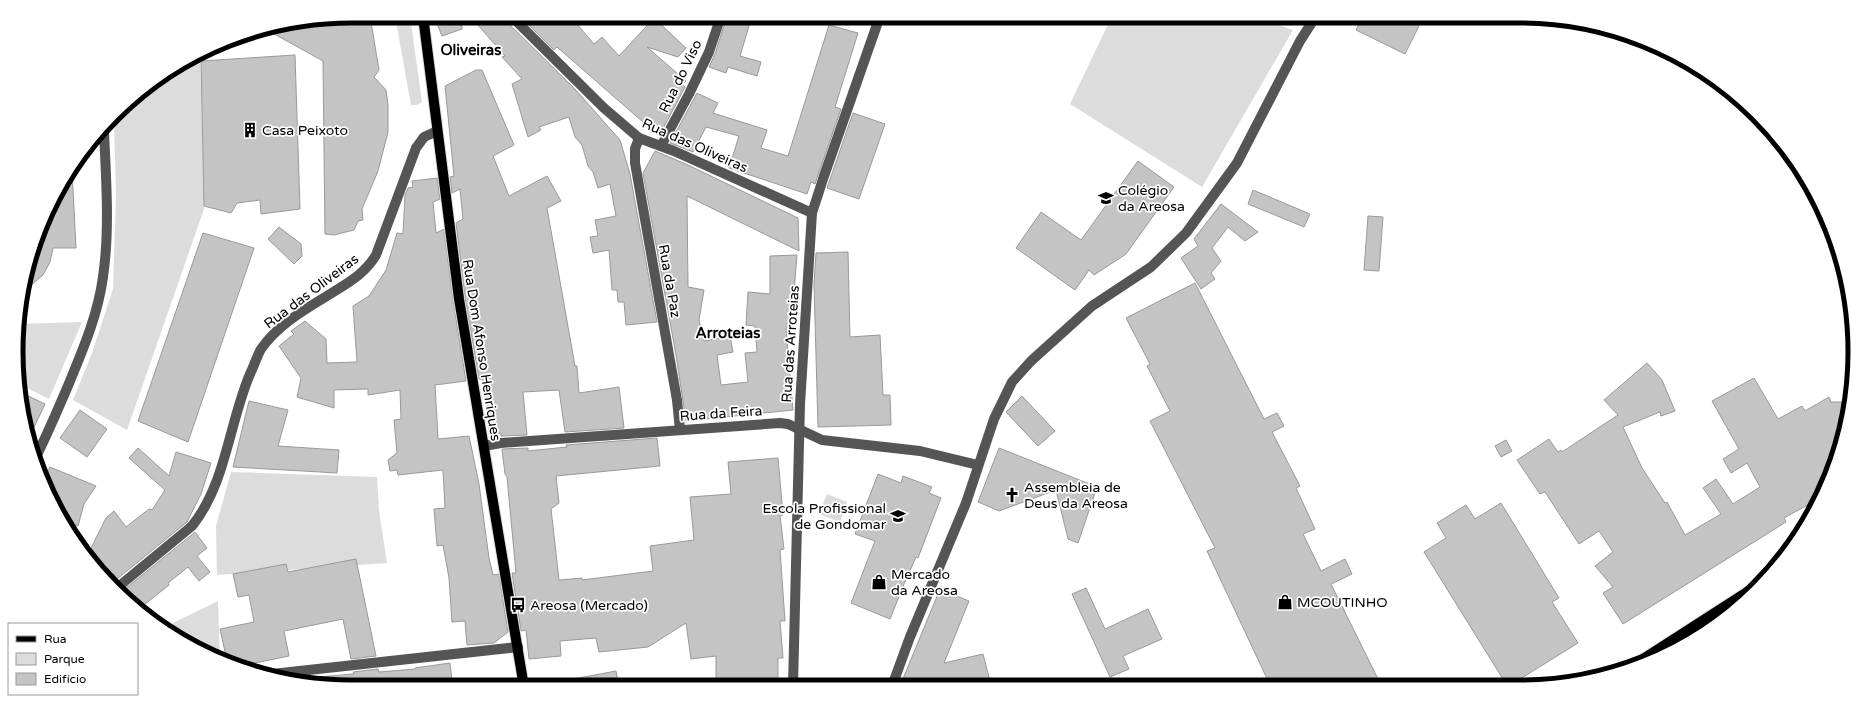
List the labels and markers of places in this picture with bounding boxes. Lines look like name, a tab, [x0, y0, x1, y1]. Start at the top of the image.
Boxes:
building icon: Casa Peixoto	[241, 121, 259, 139]
place label: Casa Peixoto	[262, 122, 348, 139]
place label: Colégio da Areosa	[1118, 182, 1185, 215]
school or university icon: Colégio da Areosa	[1097, 189, 1115, 207]
place label: Assembleia de Deus da Areosa	[1024, 479, 1128, 512]
church icon: Assembleia de Deus da Areosa	[1003, 486, 1021, 504]
place label: Escola Profissional de Gondomar	[762, 500, 887, 533]
school or university icon: Escola Profissional de Gondomar	[889, 507, 907, 525]
place label: Mercado da Areosa	[891, 566, 958, 599]
shop icon: Mercado da Areosa	[870, 573, 888, 591]
shop icon: MCOUTINHO	[1276, 593, 1294, 611]
place label: MCOUTINHO	[1297, 594, 1388, 611]
bus stop icon: Areosa (Mercado)	[509, 596, 527, 614]
place label: Areosa (Mercado)	[530, 597, 648, 614]

